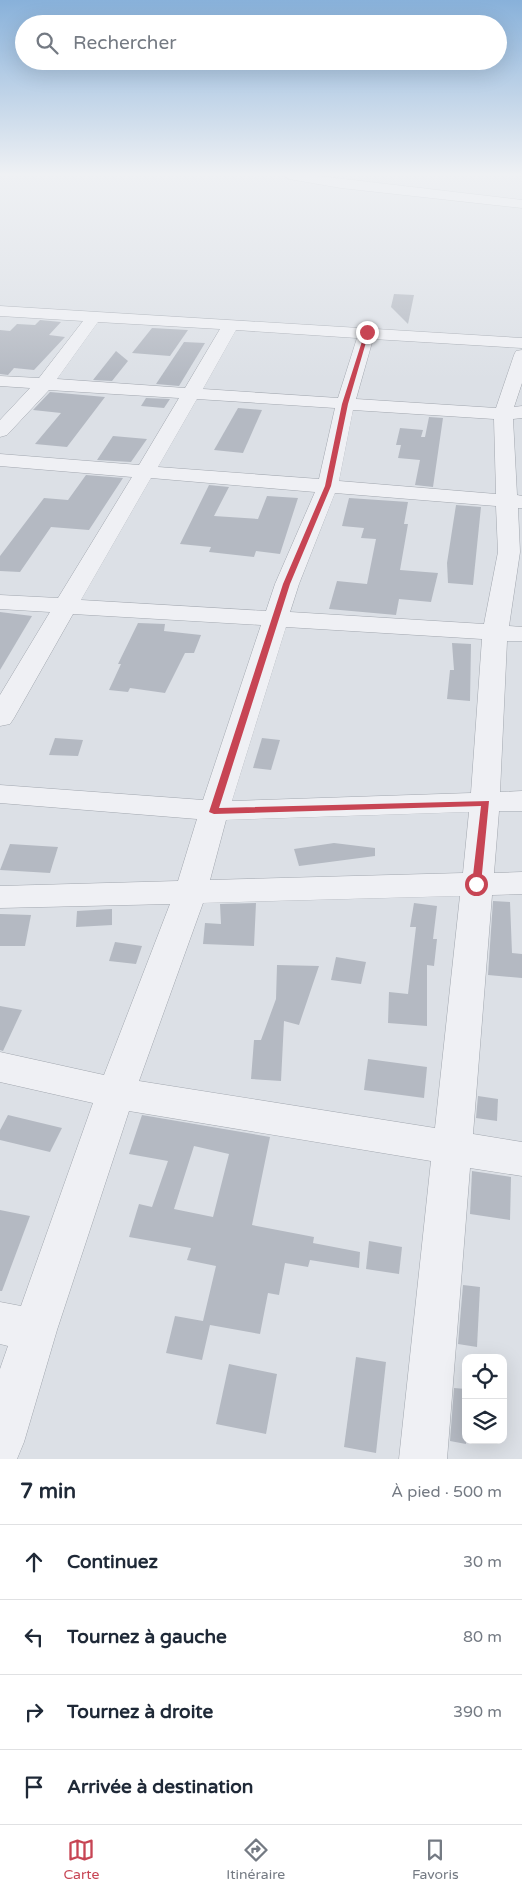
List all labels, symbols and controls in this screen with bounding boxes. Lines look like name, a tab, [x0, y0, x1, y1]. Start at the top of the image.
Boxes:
search box	[15, 15, 507, 70]
icon: search	[33, 29, 61, 57]
text: Rechercher	[73, 32, 176, 54]
route end	[356, 321, 379, 344]
route start	[465, 873, 488, 896]
map controls	[462, 1354, 507, 1444]
button: locate	[462, 1354, 507, 1399]
button: layers	[462, 1399, 507, 1444]
text: 7 min	[20, 1479, 76, 1504]
text: À pied · 500 m	[391, 1482, 502, 1502]
icon: ahead	[20, 1548, 48, 1576]
text: Continuez	[67, 1551, 158, 1573]
text: 30 m	[463, 1552, 502, 1572]
icon: left	[20, 1623, 48, 1651]
text: Tournez à gauche	[67, 1626, 227, 1648]
text: 80 m	[463, 1627, 502, 1647]
icon: right	[20, 1698, 48, 1726]
text: Tournez à droite	[67, 1701, 213, 1723]
text: 390 m	[453, 1702, 502, 1722]
icon: arrive	[20, 1773, 48, 1801]
text: Arrivée à destination	[67, 1776, 253, 1798]
tab: Carte	[63, 1836, 100, 1883]
tab: Itinéraire	[226, 1836, 285, 1883]
tab: Favoris	[412, 1836, 459, 1883]

